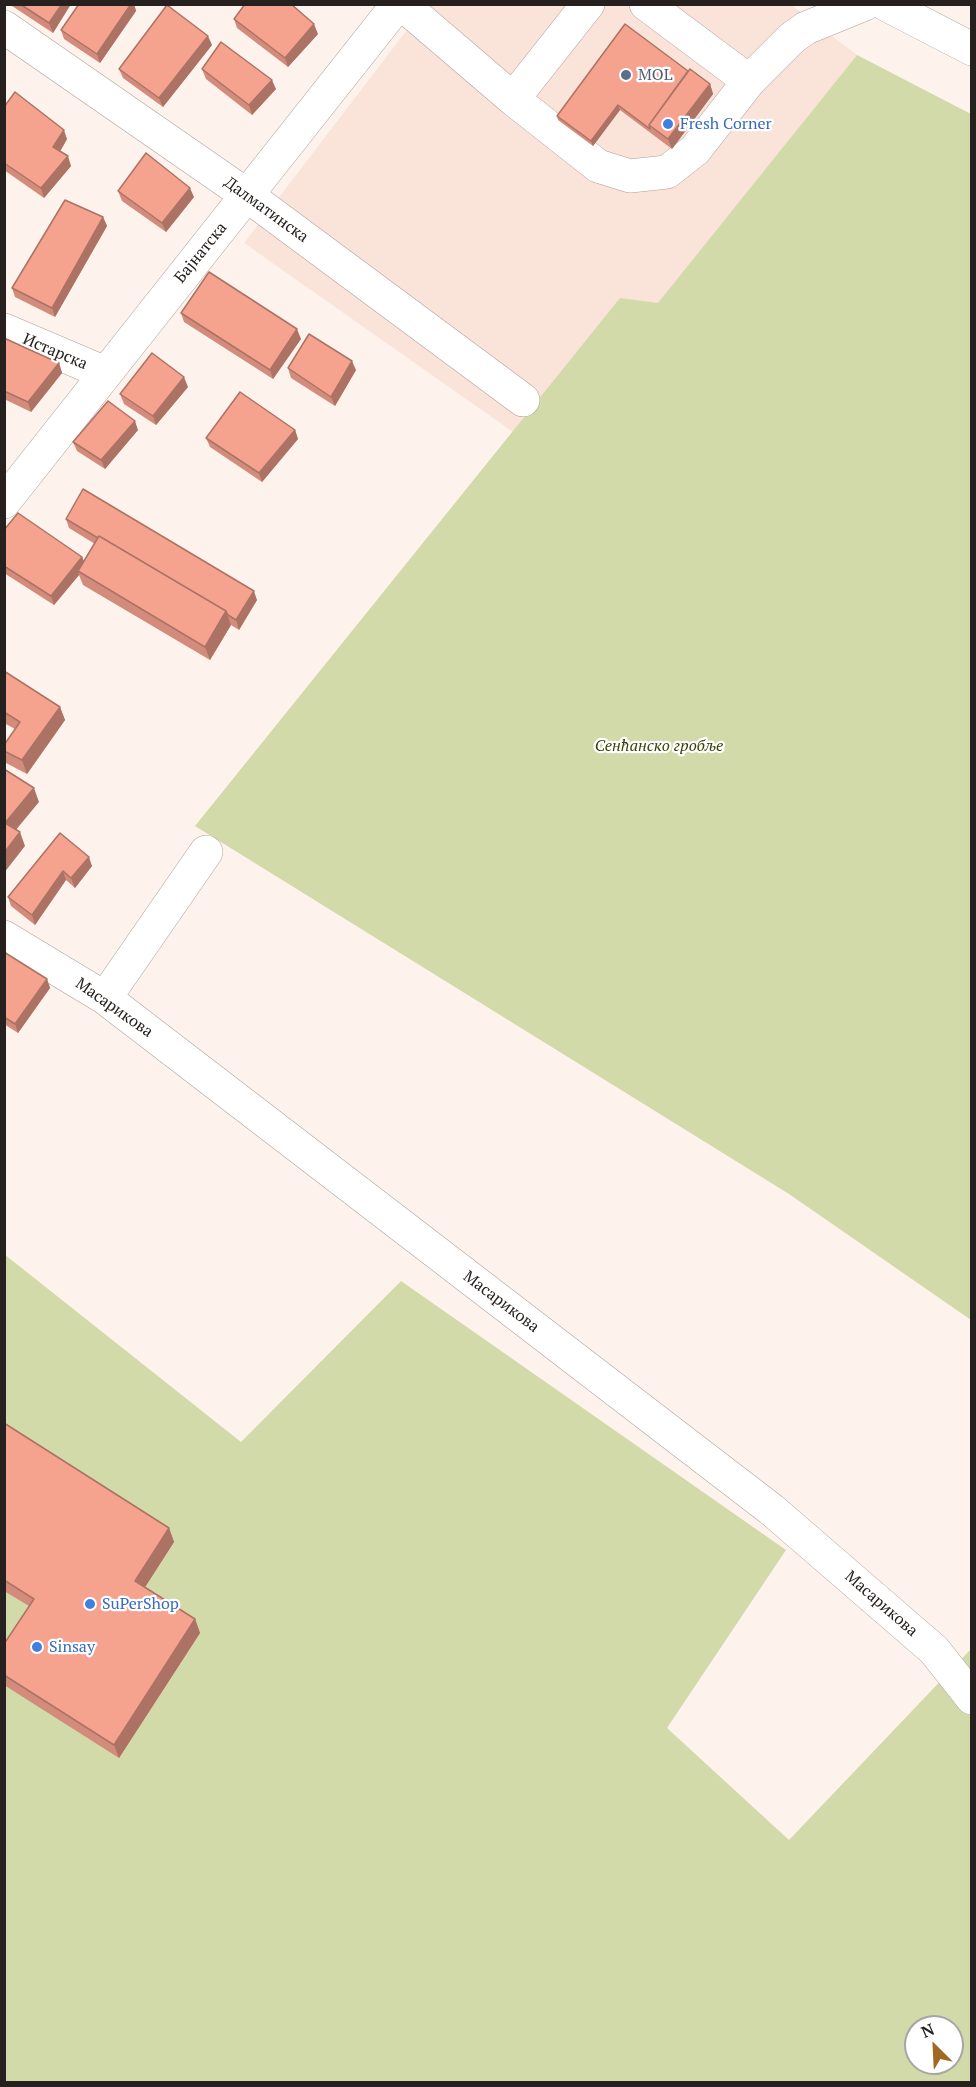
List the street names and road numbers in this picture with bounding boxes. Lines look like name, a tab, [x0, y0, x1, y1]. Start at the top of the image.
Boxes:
street label: Далматинска	[220, 173, 312, 247]
street label: Бајнатска	[171, 219, 231, 287]
street label: Истарска	[20, 330, 90, 374]
street label: Масарикова	[72, 974, 156, 1042]
street label: Масарикова	[459, 1267, 543, 1337]
street label: Масарикова	[841, 1567, 921, 1641]

